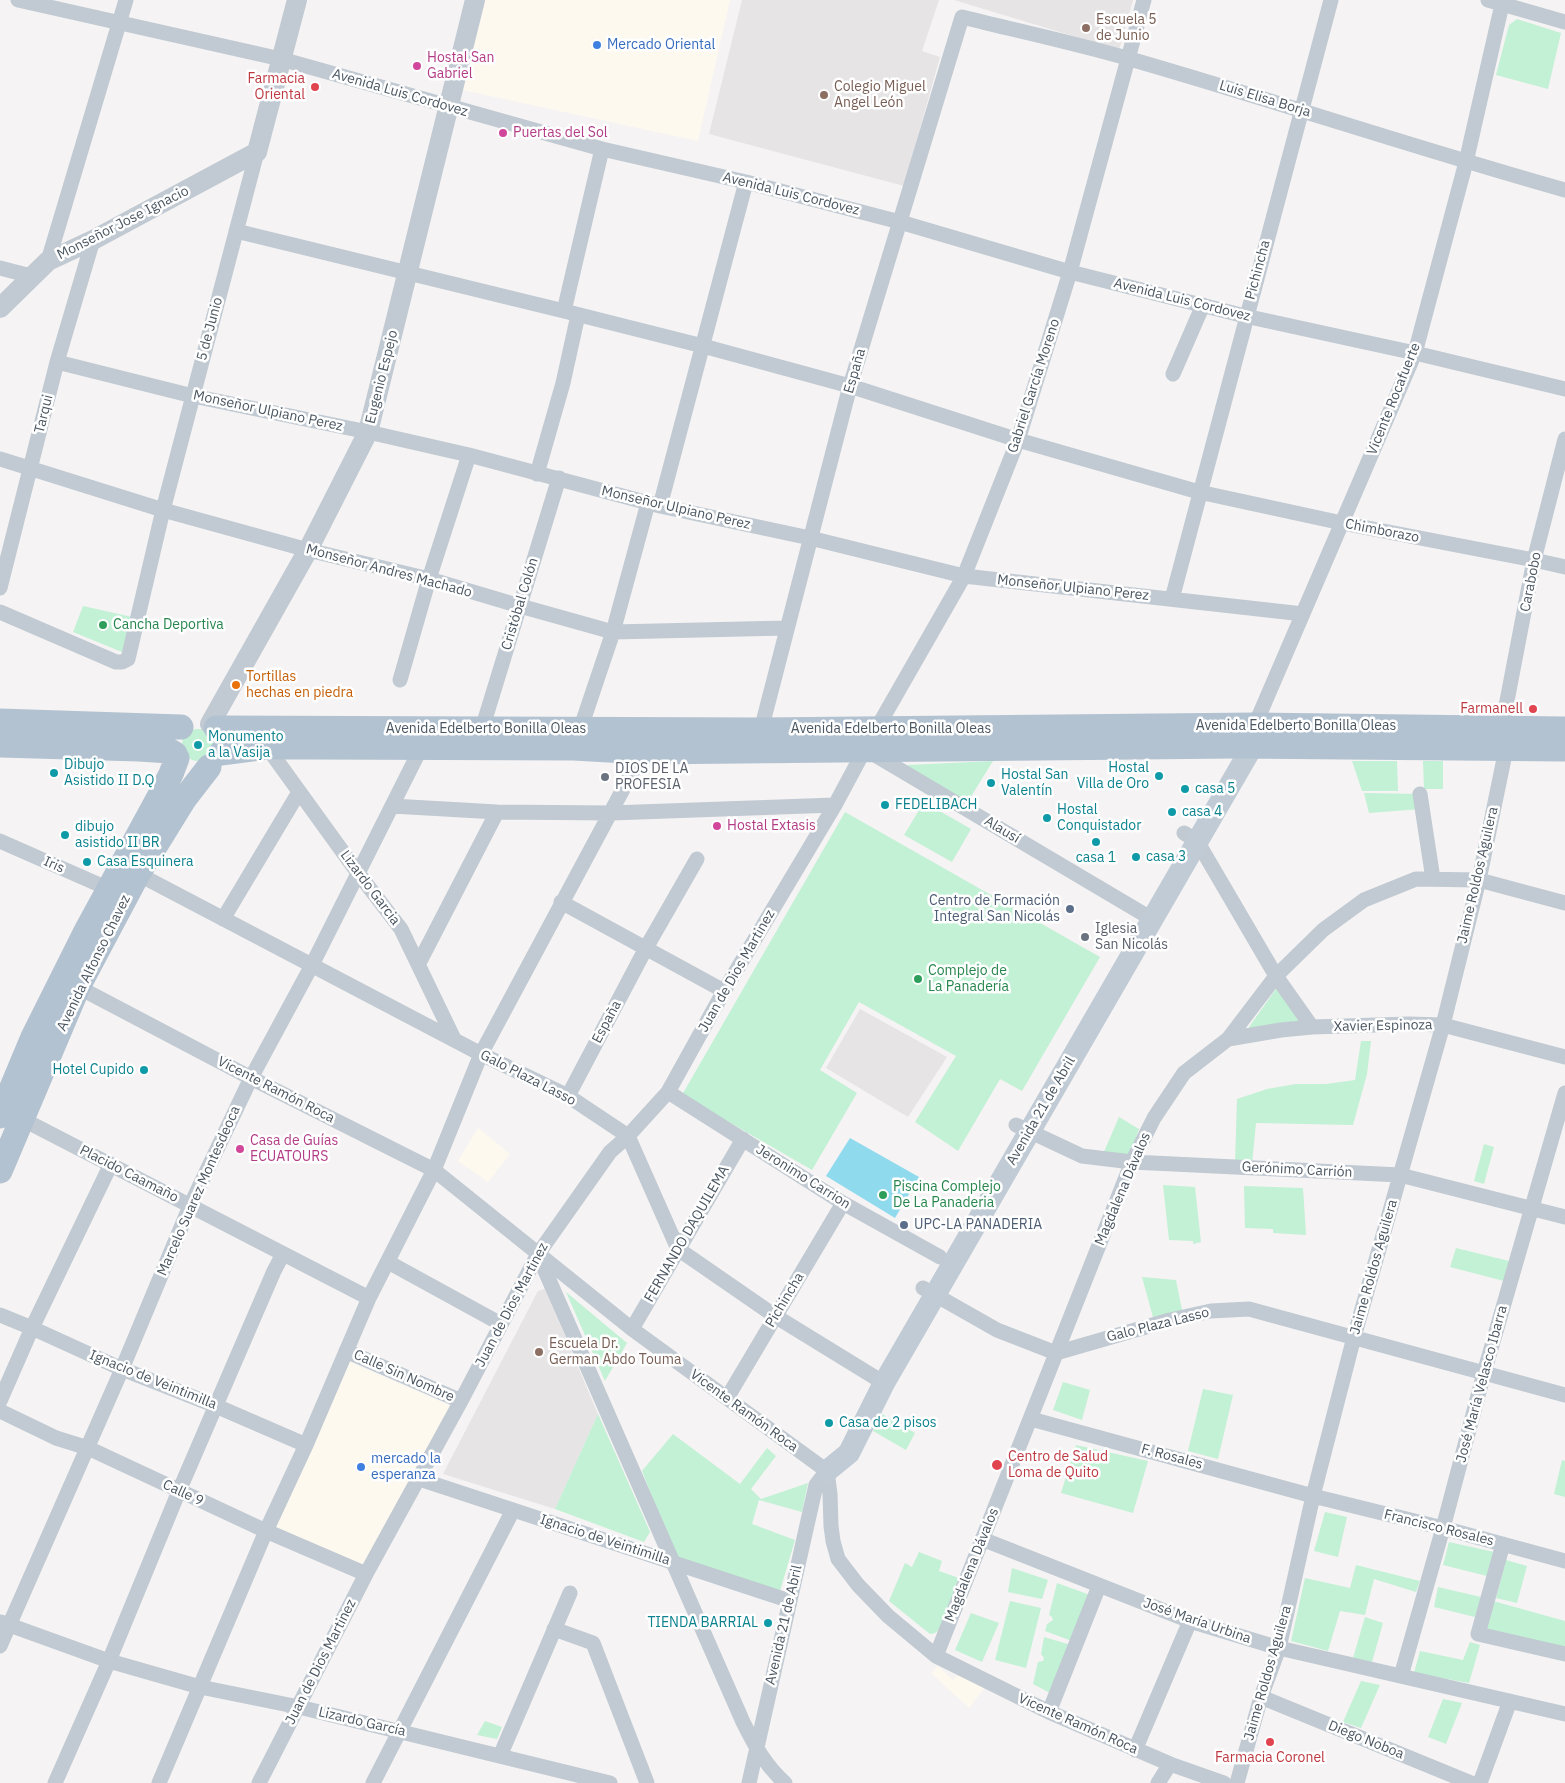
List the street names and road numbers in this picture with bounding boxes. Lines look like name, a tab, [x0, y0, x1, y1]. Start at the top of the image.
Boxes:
street label: Avenida Luis Cordovez	[330, 66, 470, 120]
street label: Luis Elisa Borja	[1217, 77, 1313, 121]
street label: Avenida Luis Cordovez	[721, 169, 861, 219]
street label: Monseñor Jose Ignacio	[54, 182, 192, 264]
street label: Pichincha	[1242, 238, 1274, 302]
street label: Avenida Luis Cordovez	[1112, 275, 1252, 325]
street label: 5 de Junio	[193, 295, 227, 363]
street label: Gabriel García Moreno	[1004, 317, 1064, 455]
street label: Eugenio Espejo	[362, 328, 402, 426]
street label: Vicente Rocafuerte	[1364, 340, 1424, 458]
street label: España	[841, 347, 869, 395]
street label: Monseñor Ulpiano Perez	[192, 387, 344, 435]
street label: Tarqui	[31, 393, 57, 435]
street label: Monseñor Ulpiano Perez	[600, 483, 752, 533]
street label: Chimborazo	[1344, 516, 1420, 546]
street label: Monseñor Andres Machado	[304, 541, 474, 601]
street label: Carabobo	[1517, 551, 1545, 613]
street label: Cristóbal Colón	[498, 556, 542, 652]
street label: Monseñor Ulpiano Perez	[996, 572, 1150, 604]
street label: Avenida Edelberto Bonilla Oleas	[1196, 718, 1396, 734]
street label: Avenida Edelberto Bonilla Oleas	[386, 721, 586, 737]
street label: Avenida Edelberto Bonilla Oleas	[791, 721, 991, 737]
street label: Jaime Roldos Aguilera	[1454, 805, 1502, 945]
street label: Alausí	[981, 813, 1023, 847]
street label: Lizardo Garcia	[336, 847, 404, 929]
street label: Iris	[41, 853, 67, 877]
street label: Avenida Alfonso Chavez	[54, 892, 134, 1034]
street label: Juan de Dios Martinez	[695, 907, 779, 1035]
street label: España	[589, 998, 625, 1046]
street label: Xavier Espinoza	[1334, 1017, 1432, 1035]
street label: Galo Plaza Lasso	[477, 1047, 579, 1109]
street label: Vicente Ramón Roca	[215, 1053, 337, 1127]
street label: Avenida 21 de Abril	[1003, 1054, 1079, 1168]
street label: Marcelo Suarez Montesdeoca	[154, 1103, 244, 1279]
street label: Magdalena Dávalos	[1092, 1130, 1154, 1248]
street label: Jeronimo Carrion	[753, 1141, 853, 1213]
street label: Placido Caamaño	[77, 1142, 181, 1206]
street label: Gerónimo Carrión	[1241, 1159, 1353, 1181]
street label: FERNANDO DAQUILEMA	[641, 1163, 733, 1305]
street label: Jaime Roldos Aguilera	[1347, 1198, 1401, 1336]
street label: Juan de Dios Martinez	[472, 1240, 552, 1370]
street label: Pichincha	[762, 1270, 808, 1330]
street label: Galo Plaza Lasso	[1105, 1304, 1211, 1346]
street label: José María Velasco Ibarra	[1453, 1304, 1511, 1464]
street label: Calle Sin Nombre	[351, 1346, 457, 1406]
street label: Ignacio de Veintimilla	[87, 1347, 219, 1413]
street label: Vicente Ramón Roca	[687, 1366, 801, 1456]
street label: F. Rosales	[1139, 1441, 1205, 1473]
street label: Calle 9	[160, 1476, 206, 1510]
street label: Magdalena Dávalos	[941, 1506, 1003, 1624]
street label: Francisco Rosales	[1382, 1506, 1496, 1550]
street label: Ignacio de Veintimilla	[538, 1511, 672, 1569]
street label: Avenida 21 de Abril	[762, 1564, 806, 1686]
street label: José María Urbina	[1141, 1595, 1253, 1647]
street label: Juan de Dios Martinez	[282, 1597, 360, 1727]
street label: Jaime Roldos Aguilera	[1241, 1604, 1295, 1742]
street label: Vicente Ramón Roca	[1016, 1690, 1140, 1758]
street label: Lizardo García	[317, 1704, 407, 1740]
street label: Diego Noboa	[1326, 1717, 1406, 1763]

